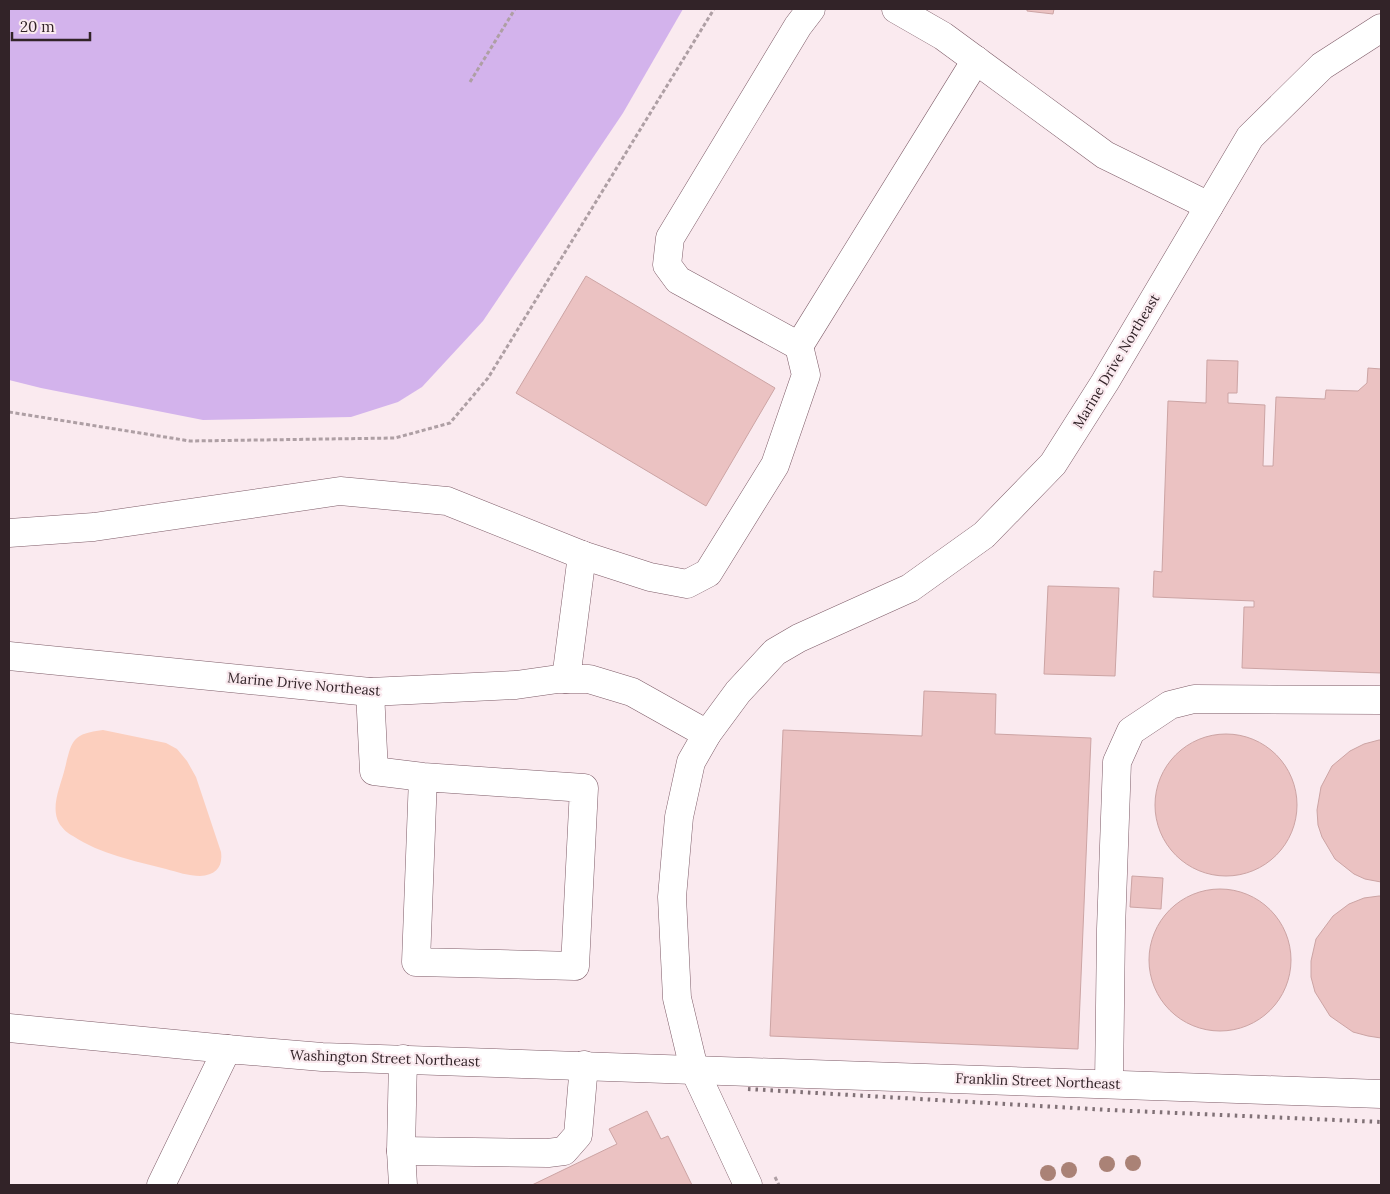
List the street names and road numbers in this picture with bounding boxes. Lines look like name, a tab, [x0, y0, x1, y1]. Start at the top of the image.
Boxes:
street label: Marine Drive Northeast	[1069, 290, 1164, 432]
street label: Marine Drive Northeast	[227, 668, 382, 700]
street label: Washington Street Northeast	[290, 1046, 481, 1070]
street label: Franklin Street Northeast	[955, 1069, 1122, 1093]

